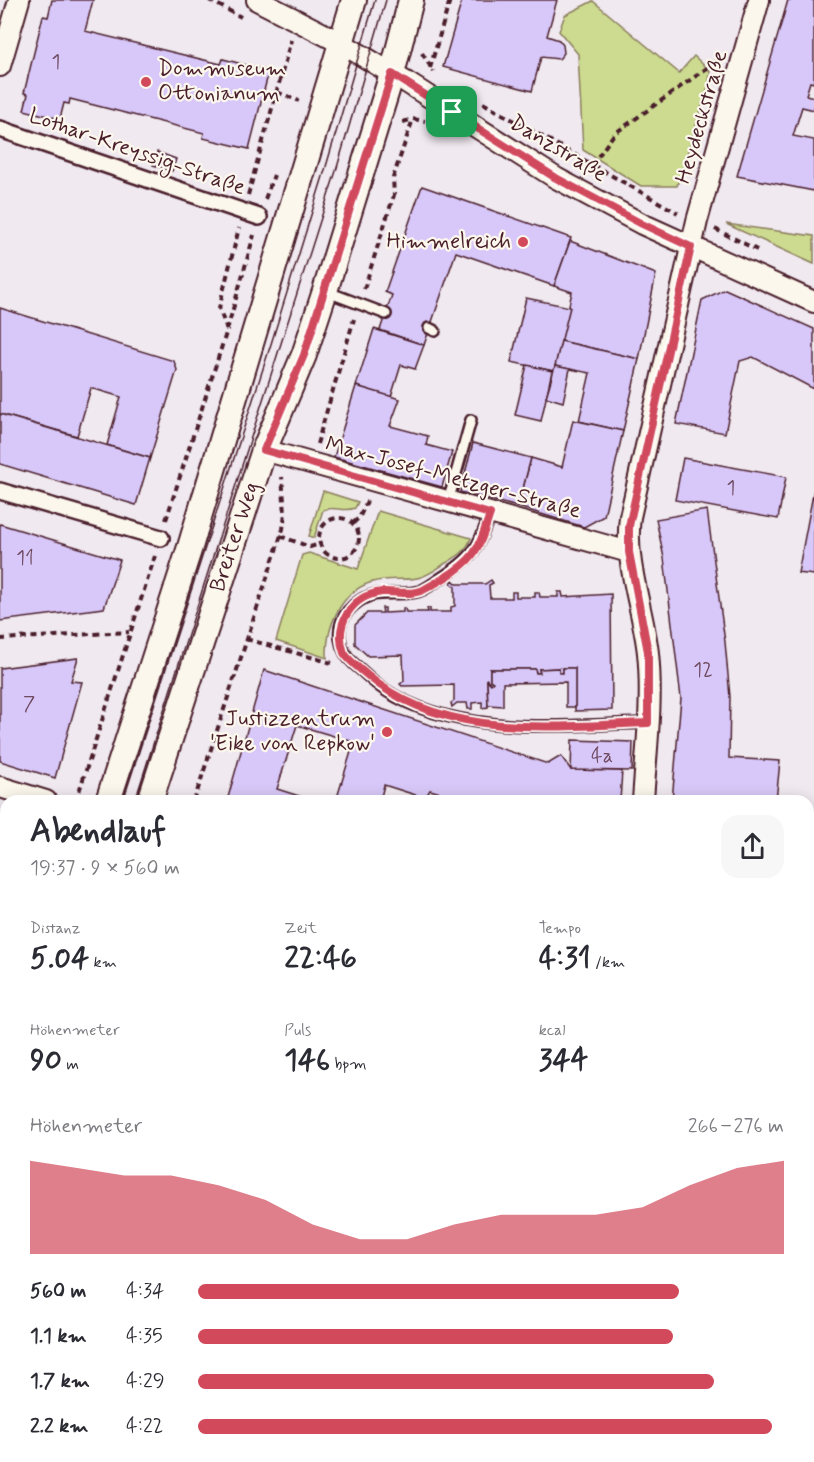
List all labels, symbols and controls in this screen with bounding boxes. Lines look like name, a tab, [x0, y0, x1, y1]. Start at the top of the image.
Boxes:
street label: Heydeckstraße	[670, 47, 734, 187]
house number: 1	[52, 49, 60, 76]
place label: Dommuseum Ottonianum	[158, 55, 286, 108]
marker: Dommuseum Ottonianum	[139, 75, 153, 89]
pin	[426, 86, 477, 137]
icon: arrive	[435, 95, 468, 128]
street label: Lothar-Kreyssig-Straße	[24, 102, 249, 205]
street label: Danzstraße	[504, 109, 612, 189]
place label: Himmelreich	[386, 228, 511, 256]
marker: Himmelreich	[516, 235, 530, 249]
street label: Max-Josef-Metzger-Straße	[322, 430, 584, 527]
house number: 1	[727, 475, 735, 502]
street label: Breiter Weg	[204, 478, 267, 596]
house number: 11	[16, 545, 34, 572]
house number: 12	[693, 657, 713, 684]
house number: 7	[23, 691, 35, 718]
place label: Justizzentrum 'Eike von Repkow'	[210, 705, 375, 758]
marker: Justizzentrum 'Eike von Repkow'	[380, 725, 394, 739]
house number: 4a	[591, 743, 613, 770]
text: Abendlauf	[30, 810, 166, 854]
button: share	[721, 815, 784, 878]
text: 19:37 · 9 × 560 m	[30, 855, 180, 882]
text: Distanz	[30, 918, 80, 939]
text: Zeit	[284, 918, 317, 939]
text: Tempo	[539, 918, 581, 939]
text: 5.04	[30, 939, 89, 978]
text: 22:46	[284, 939, 357, 978]
text: 4:31	[539, 939, 591, 978]
text: km	[89, 952, 117, 973]
text: /km	[591, 952, 625, 973]
text: Höhenmeter	[30, 1020, 120, 1041]
text: Puls	[284, 1020, 311, 1041]
text: kcal	[539, 1020, 566, 1041]
text: 90	[30, 1041, 62, 1080]
text: 146	[284, 1041, 330, 1080]
text: 344	[539, 1041, 588, 1080]
text: m	[62, 1054, 79, 1075]
text: bpm	[330, 1054, 367, 1075]
text: Höhenmeter	[30, 1113, 142, 1140]
text: 266–276 m	[688, 1113, 784, 1140]
text: 560 m	[30, 1278, 86, 1305]
text: 4:34	[126, 1278, 164, 1305]
text: 1.1 km	[30, 1323, 87, 1350]
text: 4:35	[126, 1323, 163, 1350]
text: 1.7 km	[30, 1368, 90, 1395]
text: 4:29	[126, 1368, 165, 1395]
text: 2.2 km	[30, 1413, 88, 1440]
text: 4:22	[126, 1413, 163, 1440]

